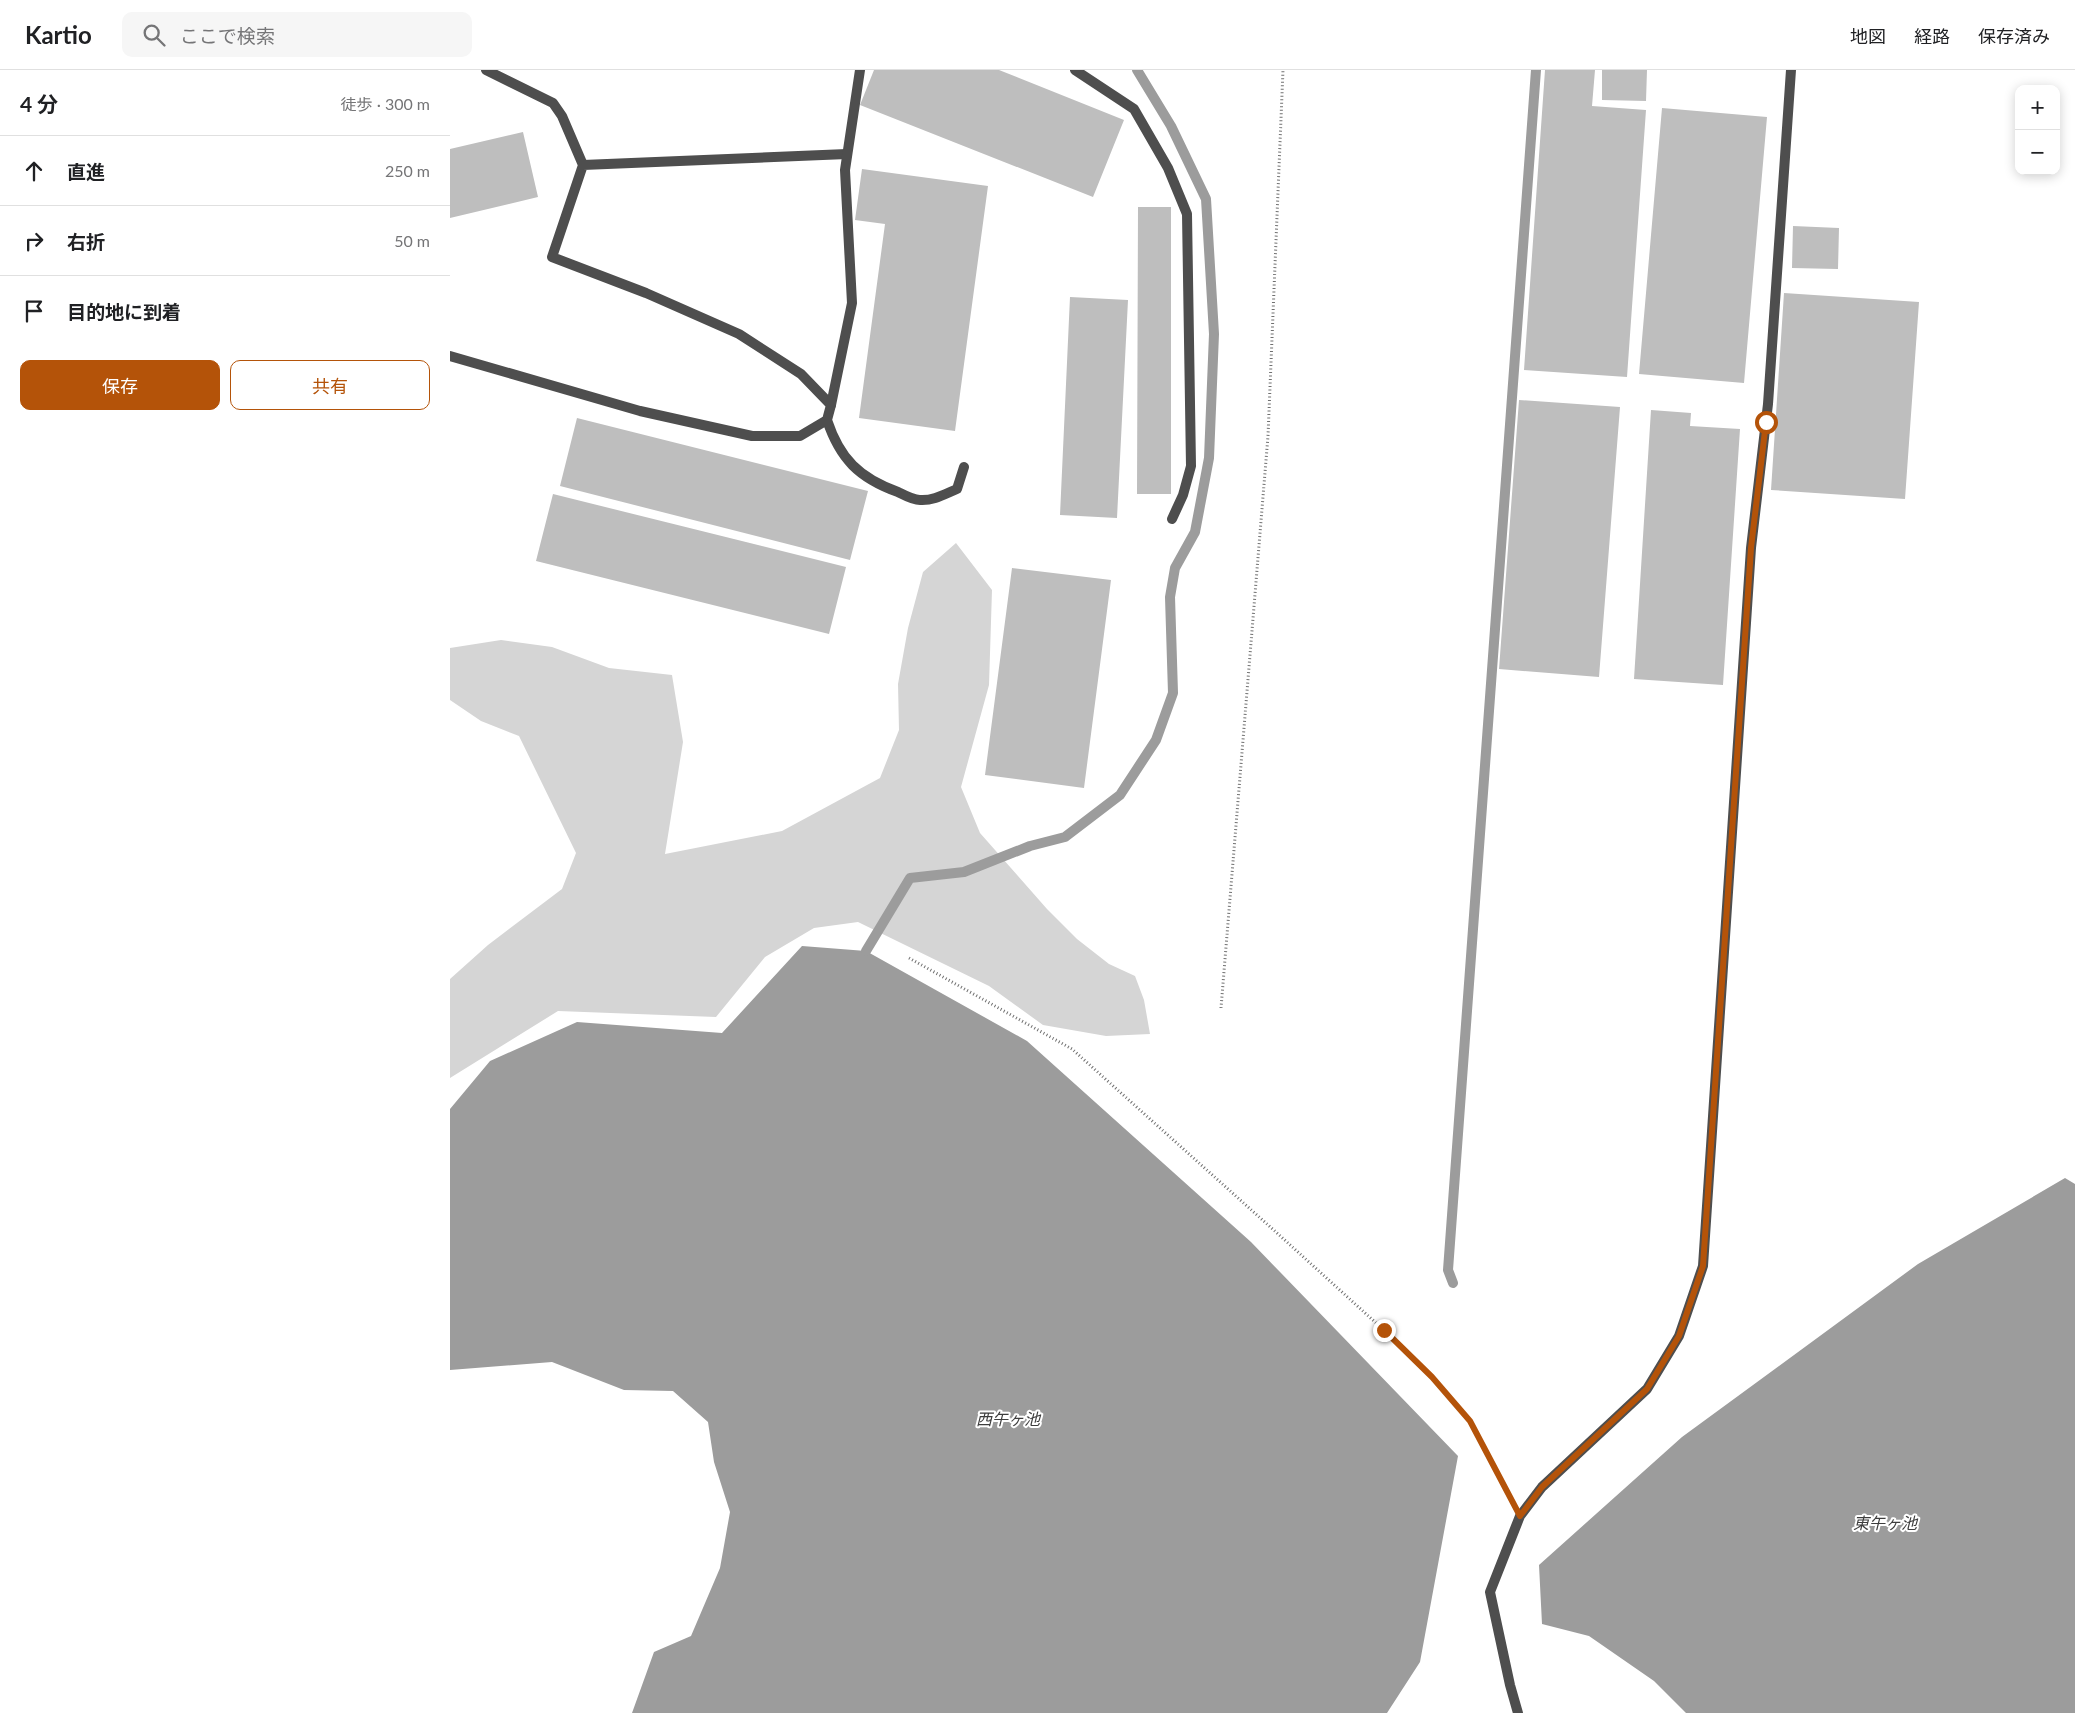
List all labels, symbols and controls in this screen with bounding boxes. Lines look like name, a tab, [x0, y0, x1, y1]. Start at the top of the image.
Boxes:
search box	[122, 12, 472, 57]
text: Kartio	[25, 20, 92, 49]
icon: search	[140, 21, 168, 49]
text: ここで検索	[180, 24, 275, 47]
text: 地図	[1850, 25, 1886, 47]
text: 経路	[1914, 25, 1950, 47]
text: 保存済み	[1978, 25, 2050, 47]
map controls	[2015, 85, 2060, 175]
button: +	[2015, 85, 2060, 130]
text: 4 分	[20, 91, 58, 116]
text: 徒歩 · 300 m	[341, 94, 430, 113]
button: −	[2015, 130, 2060, 175]
icon: ahead	[20, 157, 48, 185]
text: 直進	[67, 160, 105, 183]
text: 250 m	[385, 161, 430, 180]
icon: right	[20, 227, 48, 255]
text: 右折	[67, 230, 105, 253]
text: 50 m	[394, 231, 430, 250]
icon: arrive	[20, 297, 48, 325]
text: 目的地に到着	[67, 300, 181, 323]
button: 保存	[20, 360, 220, 410]
button: 共有	[230, 360, 430, 410]
route start	[1755, 411, 1778, 434]
route end	[1373, 1319, 1396, 1342]
water label: 西午ヶ池	[976, 1409, 1042, 1428]
water label: 東午ヶ池	[1853, 1513, 1919, 1532]

